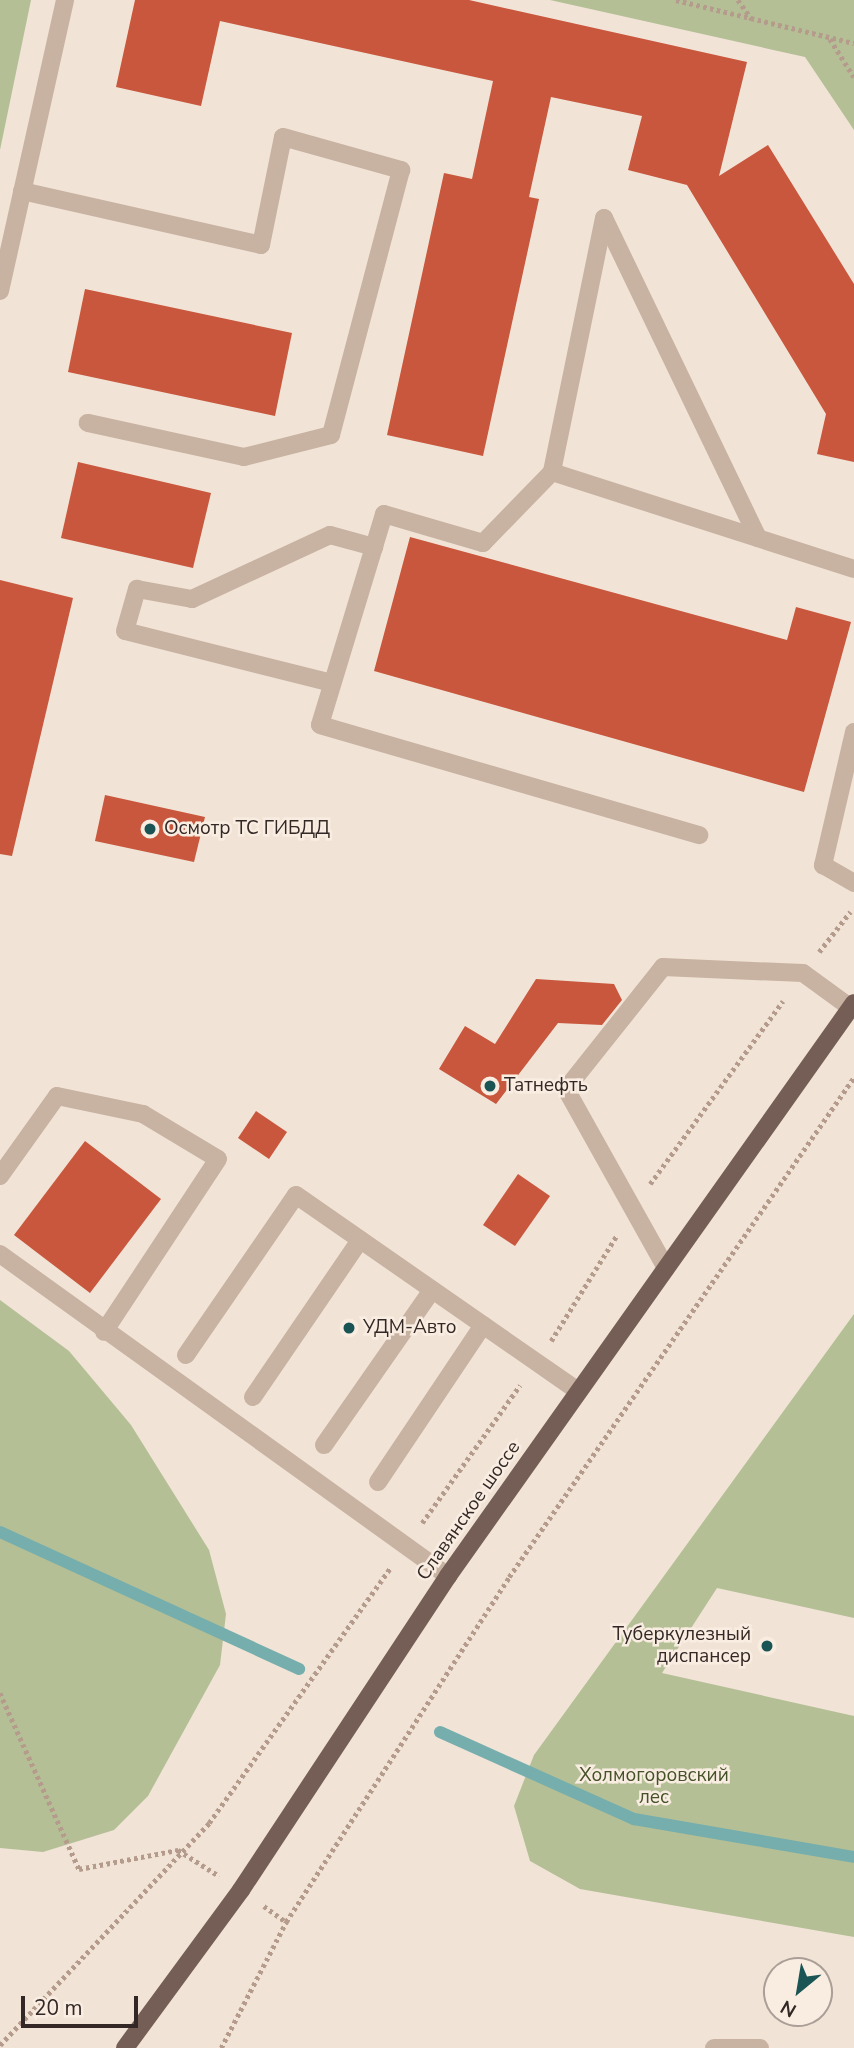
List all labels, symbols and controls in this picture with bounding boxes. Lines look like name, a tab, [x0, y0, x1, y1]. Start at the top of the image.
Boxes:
place label: Осмотр ТС ГИБДД	[164, 818, 330, 840]
marker: Осмотр ТС ГИБДД	[142, 821, 158, 837]
place label: Татнефть	[504, 1075, 588, 1097]
marker: Татнефть	[482, 1078, 498, 1094]
place label: УДМ-Авто	[363, 1317, 456, 1339]
marker: УДМ-Авто	[341, 1320, 357, 1336]
street label: Славянское шоссе	[412, 1437, 526, 1585]
place label: Туберкулезный диспансер	[613, 1624, 751, 1668]
marker: Туберкулезный диспансер	[757, 1636, 777, 1656]
park label: Холмогоровский лес	[579, 1765, 729, 1809]
north arrow	[763, 1957, 833, 2027]
scale bar	[24, 1982, 142, 2026]
text: 20 m	[34, 1994, 83, 2022]
text: N	[776, 1994, 801, 2023]

